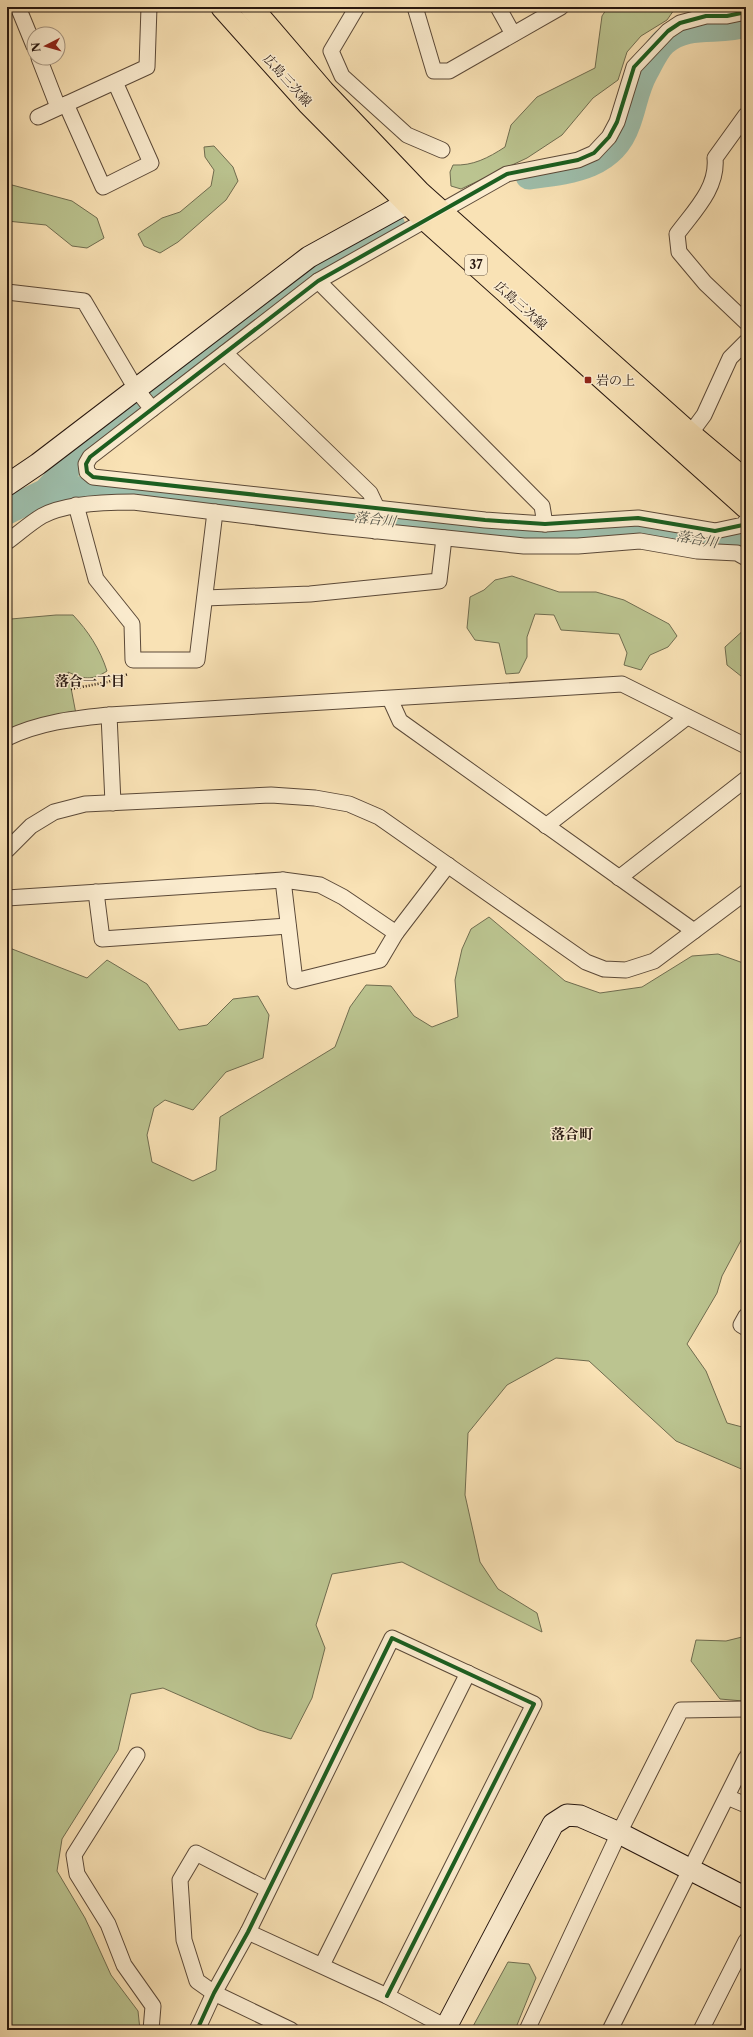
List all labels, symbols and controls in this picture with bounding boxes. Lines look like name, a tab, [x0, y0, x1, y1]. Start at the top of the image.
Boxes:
north arrow	[26, 26, 66, 66]
text: N	[29, 41, 44, 53]
street label: 広島三次線	[260, 50, 316, 110]
road number: 37	[465, 255, 487, 275]
street label: 広島三次線	[491, 277, 551, 333]
place label: 岩の上	[596, 372, 635, 388]
marker: 岩の上	[583, 375, 593, 385]
water label: 落合川	[353, 508, 399, 531]
water label: 落合川	[675, 526, 721, 552]
district label: 落合一丁目	[55, 672, 125, 690]
district label: 落合町	[551, 1125, 594, 1143]

